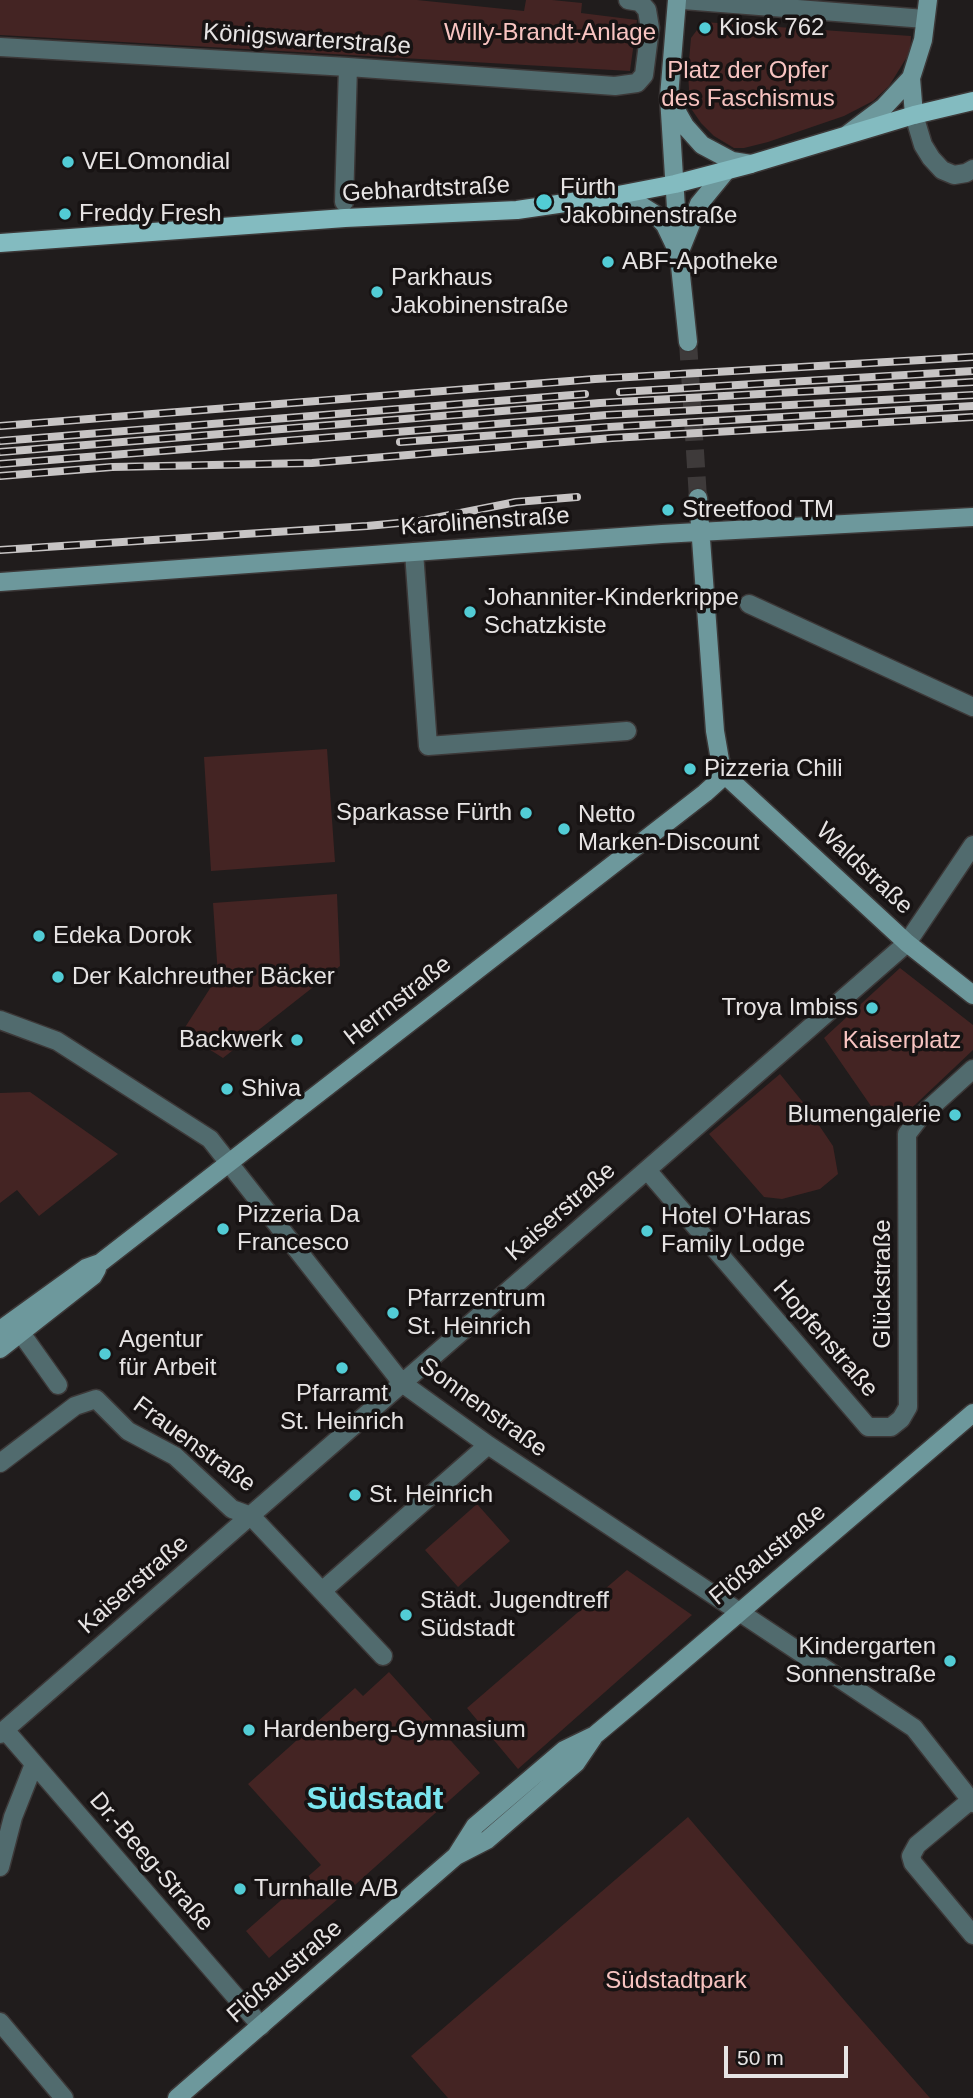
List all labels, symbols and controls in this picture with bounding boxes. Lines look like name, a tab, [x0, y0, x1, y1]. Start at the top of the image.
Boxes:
place label: Kiosk 762	[719, 14, 824, 42]
street label: Königswarterstraße	[202, 18, 412, 62]
park label: Willy-Brandt-Anlage	[444, 19, 656, 47]
marker: Kiosk 762	[697, 20, 713, 36]
park label: Platz der Opfer des Faschismus	[661, 57, 835, 113]
place label: VELOmondial	[82, 148, 230, 176]
marker: VELOmondial	[60, 154, 76, 170]
street label: Gebhardtstraße	[341, 171, 511, 209]
place label: Fürth Jakobinenstraße	[560, 174, 737, 230]
marker: Fürth Jakobinenstraße	[534, 192, 554, 212]
place label: Freddy Fresh	[79, 200, 222, 228]
marker: Freddy Fresh	[57, 206, 73, 222]
place label: ABF-Apotheke	[622, 248, 778, 276]
marker: ABF-Apotheke	[600, 254, 616, 270]
place label: Parkhaus Jakobinenstraße	[391, 264, 568, 320]
marker: Parkhaus Jakobinenstraße	[369, 284, 385, 300]
place label: Streetfood TM	[682, 496, 834, 524]
street label: Karolinenstraße	[399, 502, 571, 542]
marker: Streetfood TM	[660, 502, 676, 518]
place label: Johanniter-Kinderkrippe Schatzkiste	[484, 584, 739, 640]
marker: Johanniter-Kinderkrippe Schatzkiste	[462, 604, 478, 620]
place label: Pizzeria Chili	[704, 755, 843, 783]
marker: Pizzeria Chili	[682, 761, 698, 777]
place label: Sparkasse Fürth	[336, 799, 512, 827]
place label: Netto Marken-Discount	[578, 801, 759, 857]
marker: Sparkasse Fürth	[518, 805, 534, 821]
street label: Waldstraße	[810, 817, 918, 921]
marker: Netto Marken-Discount	[556, 821, 572, 837]
place label: Edeka Dorok	[53, 922, 192, 950]
marker: Edeka Dorok	[31, 928, 47, 944]
street label: Herrnstraße	[339, 950, 457, 1052]
place label: Der Kalchreuther Bäcker	[72, 963, 335, 991]
marker: Der Kalchreuther Bäcker	[50, 969, 66, 985]
place label: Troya Imbiss	[722, 994, 858, 1022]
marker: Troya Imbiss	[864, 1000, 880, 1016]
place label: Backwerk	[179, 1026, 283, 1054]
park label: Kaiserplatz	[843, 1027, 961, 1055]
marker: Backwerk	[289, 1032, 305, 1048]
place label: Shiva	[241, 1075, 301, 1103]
marker: Shiva	[219, 1081, 235, 1097]
place label: Blumengalerie	[788, 1101, 941, 1129]
marker: Blumengalerie	[947, 1107, 963, 1123]
street label: Kaiserstraße	[500, 1157, 622, 1267]
place label: Pizzeria Da Francesco	[237, 1201, 360, 1257]
place label: Hotel O'Haras Family Lodge	[661, 1203, 811, 1259]
street label: Glückstraße	[869, 1219, 897, 1349]
marker: Pizzeria Da Francesco	[215, 1221, 231, 1237]
marker: Hotel O'Haras Family Lodge	[639, 1223, 655, 1239]
street label: Hopfenstraße	[766, 1275, 884, 1403]
place label: Pfarrzentrum St. Heinrich	[407, 1285, 546, 1341]
marker: Pfarrzentrum St. Heinrich	[385, 1305, 401, 1321]
place label: Agentur für Arbeit	[119, 1326, 216, 1382]
marker: Agentur für Arbeit	[97, 1346, 113, 1362]
street label: Sonnenstraße	[414, 1352, 552, 1464]
marker: Pfarramt St. Heinrich	[334, 1360, 350, 1376]
place label: Pfarramt St. Heinrich	[280, 1380, 404, 1436]
street label: Frauenstraße	[127, 1391, 261, 1499]
place label: St. Heinrich	[369, 1481, 493, 1509]
marker: St. Heinrich	[347, 1487, 363, 1503]
street label: Flößaustraße	[704, 1498, 832, 1612]
street label: Kaiserstraße	[73, 1530, 195, 1640]
place label: Städt. Jugendtreff Südstadt	[420, 1587, 609, 1643]
marker: Städt. Jugendtreff Südstadt	[398, 1607, 414, 1623]
place label: Kindergarten Sonnenstraße	[785, 1633, 936, 1689]
marker: Kindergarten Sonnenstraße	[942, 1653, 958, 1669]
place label: Hardenberg-Gymnasium	[263, 1716, 526, 1744]
marker: Hardenberg-Gymnasium	[241, 1722, 257, 1738]
district label: Südstadt	[307, 1781, 443, 1819]
street label: Dr.-Beeg-Straße	[83, 1787, 219, 1937]
place label: Turnhalle A/B	[254, 1875, 399, 1903]
marker: Turnhalle A/B	[232, 1881, 248, 1897]
street label: Flößaustraße	[222, 1914, 348, 2030]
park label: Südstadtpark	[605, 1967, 747, 1995]
scale bar	[728, 2032, 852, 2076]
text: 50 m	[737, 2046, 784, 2069]

